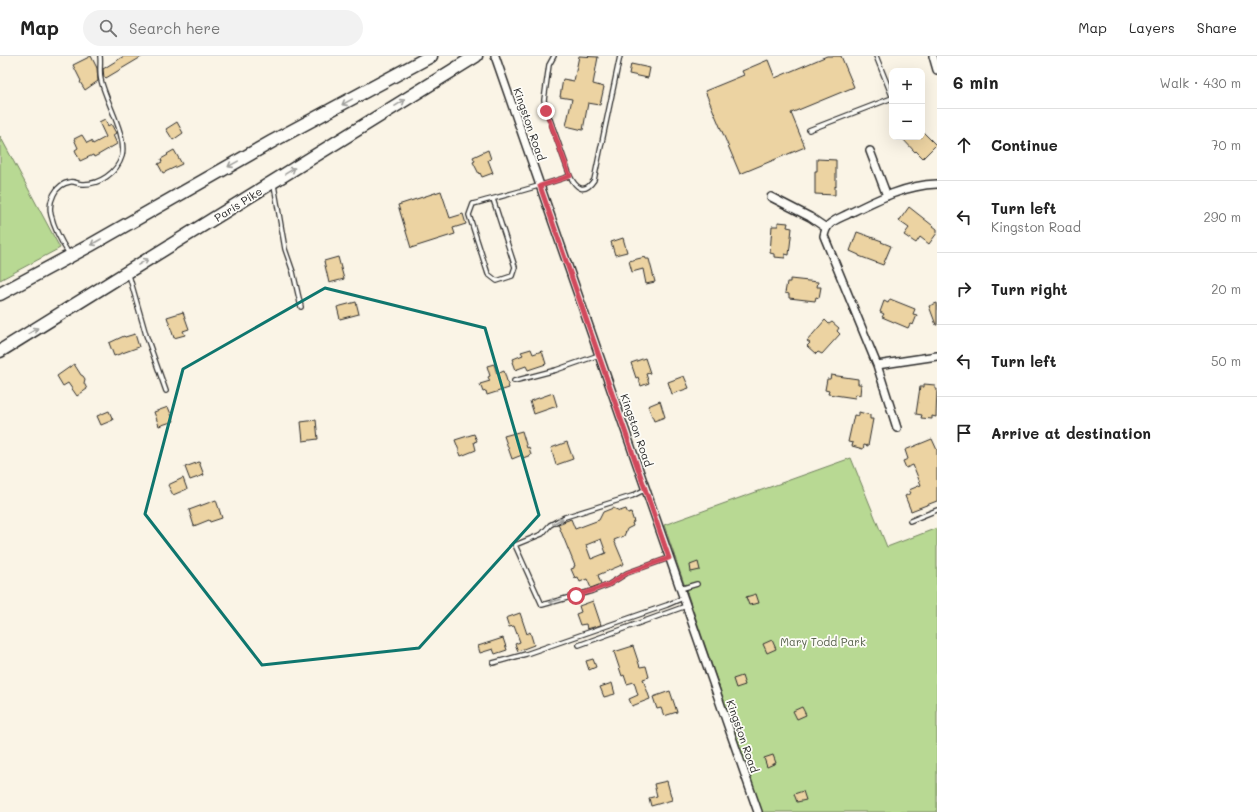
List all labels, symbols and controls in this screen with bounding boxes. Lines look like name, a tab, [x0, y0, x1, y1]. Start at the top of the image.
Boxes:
search box	[83, 10, 363, 46]
text: Map	[20, 15, 59, 40]
icon: search	[97, 17, 119, 39]
text: Search here	[129, 18, 220, 38]
text: Map	[1078, 18, 1107, 37]
text: Layers	[1129, 18, 1175, 37]
text: Share	[1197, 18, 1237, 37]
map controls	[889, 68, 925, 140]
button: +	[889, 68, 925, 104]
text: 6 min	[953, 71, 998, 93]
text: Walk · 430 m	[1160, 74, 1241, 91]
street label: Kingston Road	[510, 86, 550, 163]
one-way arrow	[342, 98, 354, 106]
one-way arrow	[394, 99, 405, 107]
route end	[537, 102, 555, 120]
button: −	[889, 104, 925, 140]
icon: ahead	[953, 134, 975, 156]
text: Continue	[991, 135, 1058, 155]
text: 70 m	[1211, 136, 1241, 153]
one-way arrow	[227, 160, 239, 168]
one-way arrow	[284, 167, 296, 175]
street label: Paris Pike	[211, 183, 265, 225]
text: Turn left	[991, 198, 1056, 218]
icon: left	[953, 206, 975, 228]
text: 290 m	[1204, 208, 1241, 225]
text: Kingston Road	[991, 218, 1081, 235]
one-way arrow	[90, 239, 102, 247]
one-way arrow	[138, 258, 149, 266]
icon: right	[953, 278, 975, 300]
text: Turn right	[991, 279, 1068, 299]
text: 20 m	[1211, 280, 1241, 297]
one-way arrow	[27, 326, 39, 334]
icon: left	[953, 350, 975, 372]
text: Turn left	[991, 351, 1056, 371]
text: 50 m	[1211, 352, 1241, 369]
street label: Kingston Road	[617, 392, 657, 469]
icon: arrive	[953, 422, 975, 444]
text: Arrive at destination	[991, 423, 1151, 443]
one-way arrow	[552, 516, 564, 524]
route start	[567, 587, 585, 605]
one-way arrow	[549, 598, 562, 606]
park label: Mary Todd Park	[780, 634, 866, 649]
street label: Kingston Road	[723, 698, 763, 775]

